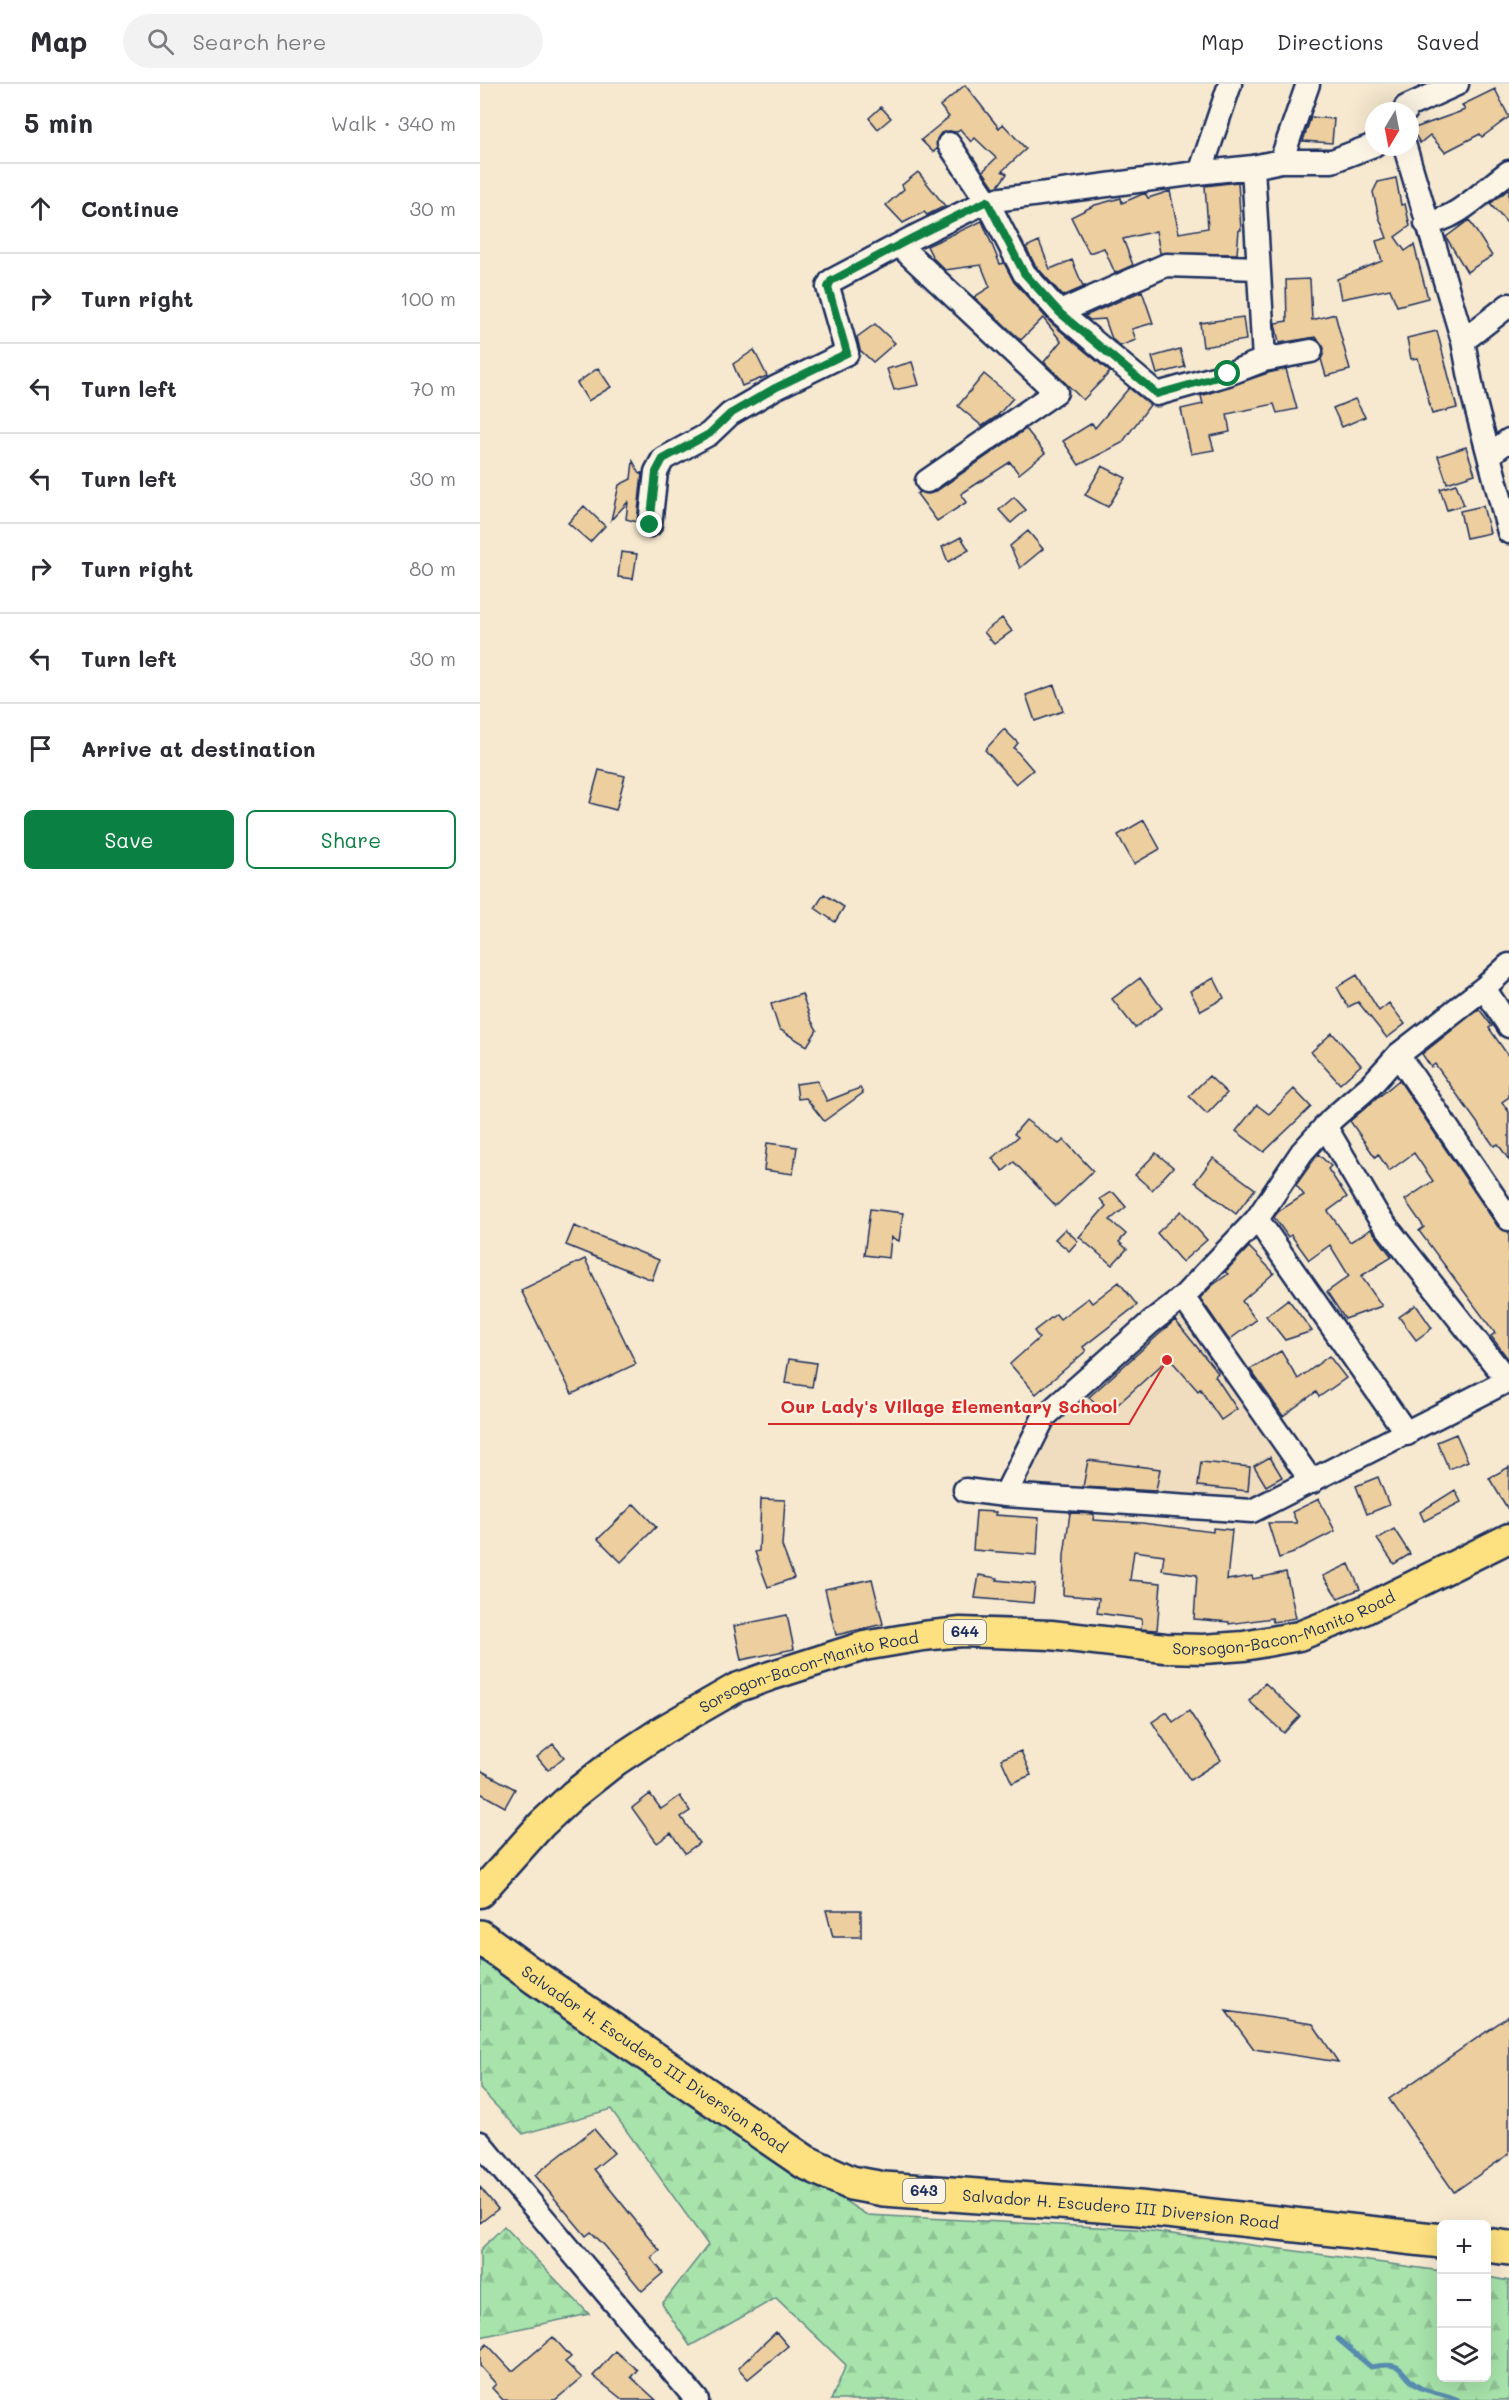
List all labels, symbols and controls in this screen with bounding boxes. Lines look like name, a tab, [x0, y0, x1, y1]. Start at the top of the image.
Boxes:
search box	[123, 14, 543, 68]
text: Map	[30, 23, 87, 59]
icon: search	[144, 25, 177, 58]
text: Search here	[192, 27, 326, 56]
text: Map	[1201, 28, 1244, 55]
text: Directions	[1277, 28, 1384, 55]
text: Saved	[1417, 28, 1479, 55]
north arrow	[1365, 102, 1419, 156]
text: 5 min	[24, 106, 93, 140]
text: Walk · 340 m	[331, 110, 456, 136]
icon: ahead	[24, 192, 57, 225]
text: Continue	[81, 194, 179, 223]
text: 30 m	[410, 195, 456, 221]
icon: right	[24, 282, 57, 315]
text: Turn right	[81, 284, 193, 313]
text: 100 m	[400, 285, 456, 311]
route start	[1214, 360, 1240, 386]
icon: left	[24, 372, 57, 405]
text: Turn left	[81, 374, 177, 403]
text: 70 m	[410, 375, 456, 401]
icon: left	[24, 462, 57, 495]
text: Turn left	[81, 464, 177, 493]
text: 30 m	[410, 465, 456, 491]
route end	[636, 511, 662, 537]
icon: right	[24, 552, 57, 585]
text: Turn right	[81, 554, 193, 583]
text: 80 m	[409, 555, 456, 581]
icon: left	[24, 642, 57, 675]
text: Turn left	[81, 644, 177, 673]
text: 30 m	[410, 645, 456, 671]
icon: arrive	[24, 732, 57, 765]
text: Arrive at destination	[81, 734, 316, 763]
button: Save	[24, 810, 234, 869]
button: Share	[246, 810, 456, 869]
callout: Our Lady's Village Elementary School	[768, 1388, 1129, 1424]
text: Our Lady's Village Elementary School	[781, 1394, 1117, 1418]
street label: Sorsogon-Bacon-Manito Road	[1172, 1585, 1398, 1659]
road number: 644	[944, 1620, 986, 1644]
street label: Sorsogon-Bacon-Manito Road	[695, 1626, 920, 1717]
street label: Salvador H. Escudero III Diversion Road	[518, 1960, 792, 2157]
road number: 643	[903, 2179, 945, 2203]
street label: Salvador H. Escudero III Diversion Road	[962, 2184, 1280, 2233]
map controls	[1437, 2220, 1491, 2382]
button: +	[1437, 2220, 1491, 2274]
button: −	[1437, 2274, 1491, 2328]
button: layers	[1437, 2328, 1491, 2382]

